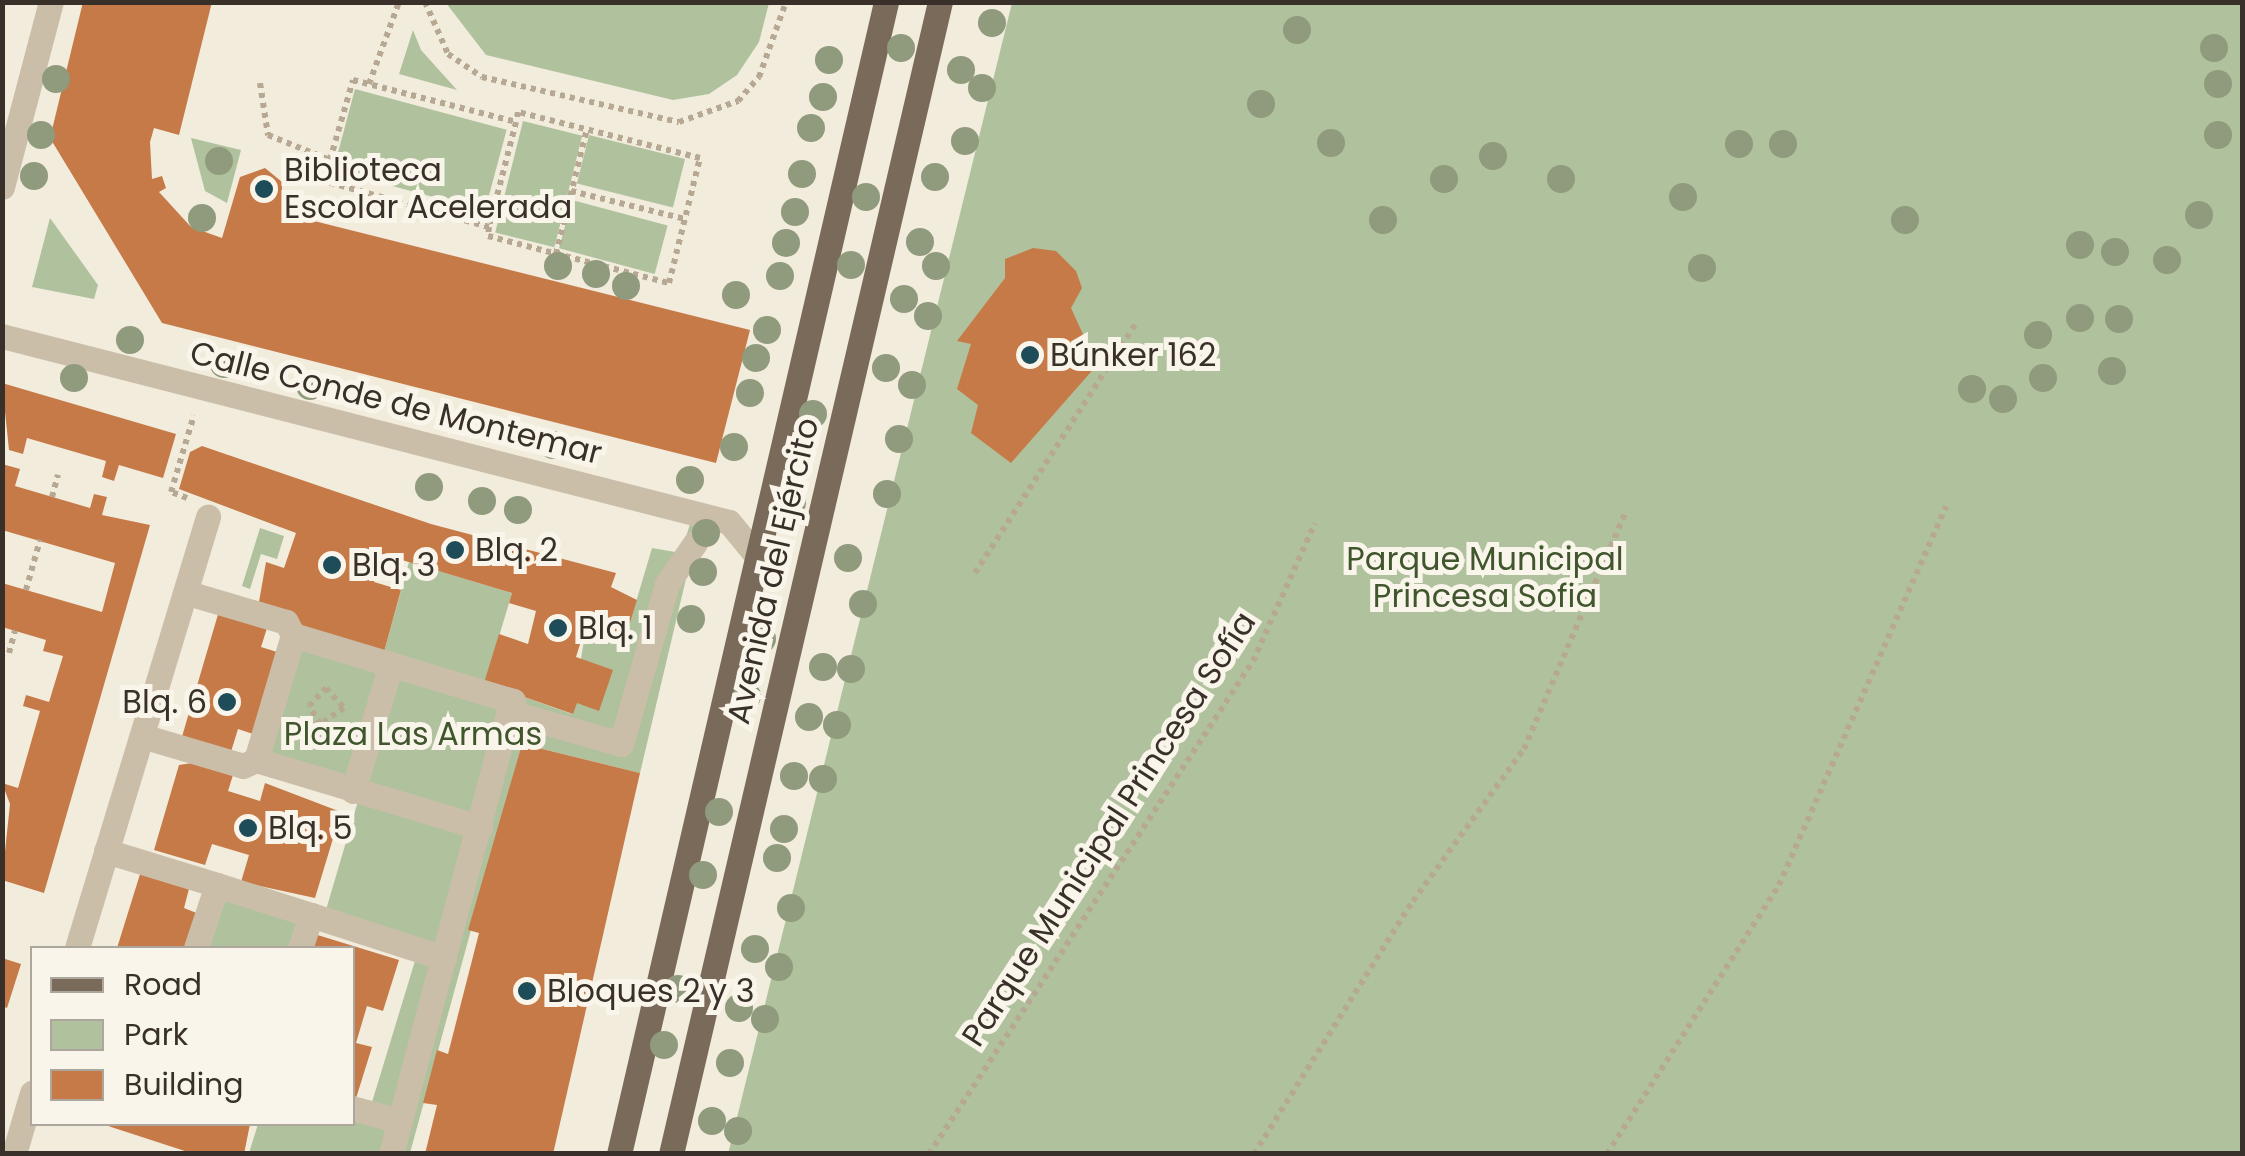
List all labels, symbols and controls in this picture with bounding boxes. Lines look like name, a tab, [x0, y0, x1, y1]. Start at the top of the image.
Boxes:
place label: Biblioteca Escolar Acelerada	[284, 152, 572, 227]
marker: Biblioteca Escolar Acelerada	[253, 178, 275, 200]
street label: Calle Conde de Montemar	[186, 333, 606, 473]
place label: Búnker 162	[1050, 336, 1216, 374]
marker: Búnker 162	[1019, 344, 1041, 366]
street label: Avenida del Ejército	[719, 414, 827, 728]
place label: Blq. 2	[475, 531, 558, 569]
marker: Blq. 2	[444, 539, 466, 561]
park label: Parque Municipal Princesa Sofia	[1346, 541, 1624, 616]
place label: Blq. 3	[352, 546, 435, 584]
marker: Blq. 3	[321, 554, 343, 576]
street label: Parque Municipal Princesa Sofía	[954, 605, 1264, 1053]
place label: Blq. 1	[578, 609, 653, 647]
marker: Blq. 1	[547, 617, 569, 639]
place label: Blq. 6	[122, 683, 207, 721]
marker: Blq. 6	[216, 691, 238, 713]
park label: Plaza Las Armas	[284, 715, 542, 753]
place label: Blq. 5	[268, 809, 352, 847]
marker: Blq. 5	[237, 817, 259, 839]
legend	[30, 946, 355, 1126]
text: Road	[124, 963, 202, 1006]
place label: Bloques 2 y 3	[547, 972, 755, 1010]
marker: Bloques 2 y 3	[516, 980, 538, 1002]
text: Park	[124, 1013, 188, 1056]
text: Building	[124, 1063, 244, 1106]

